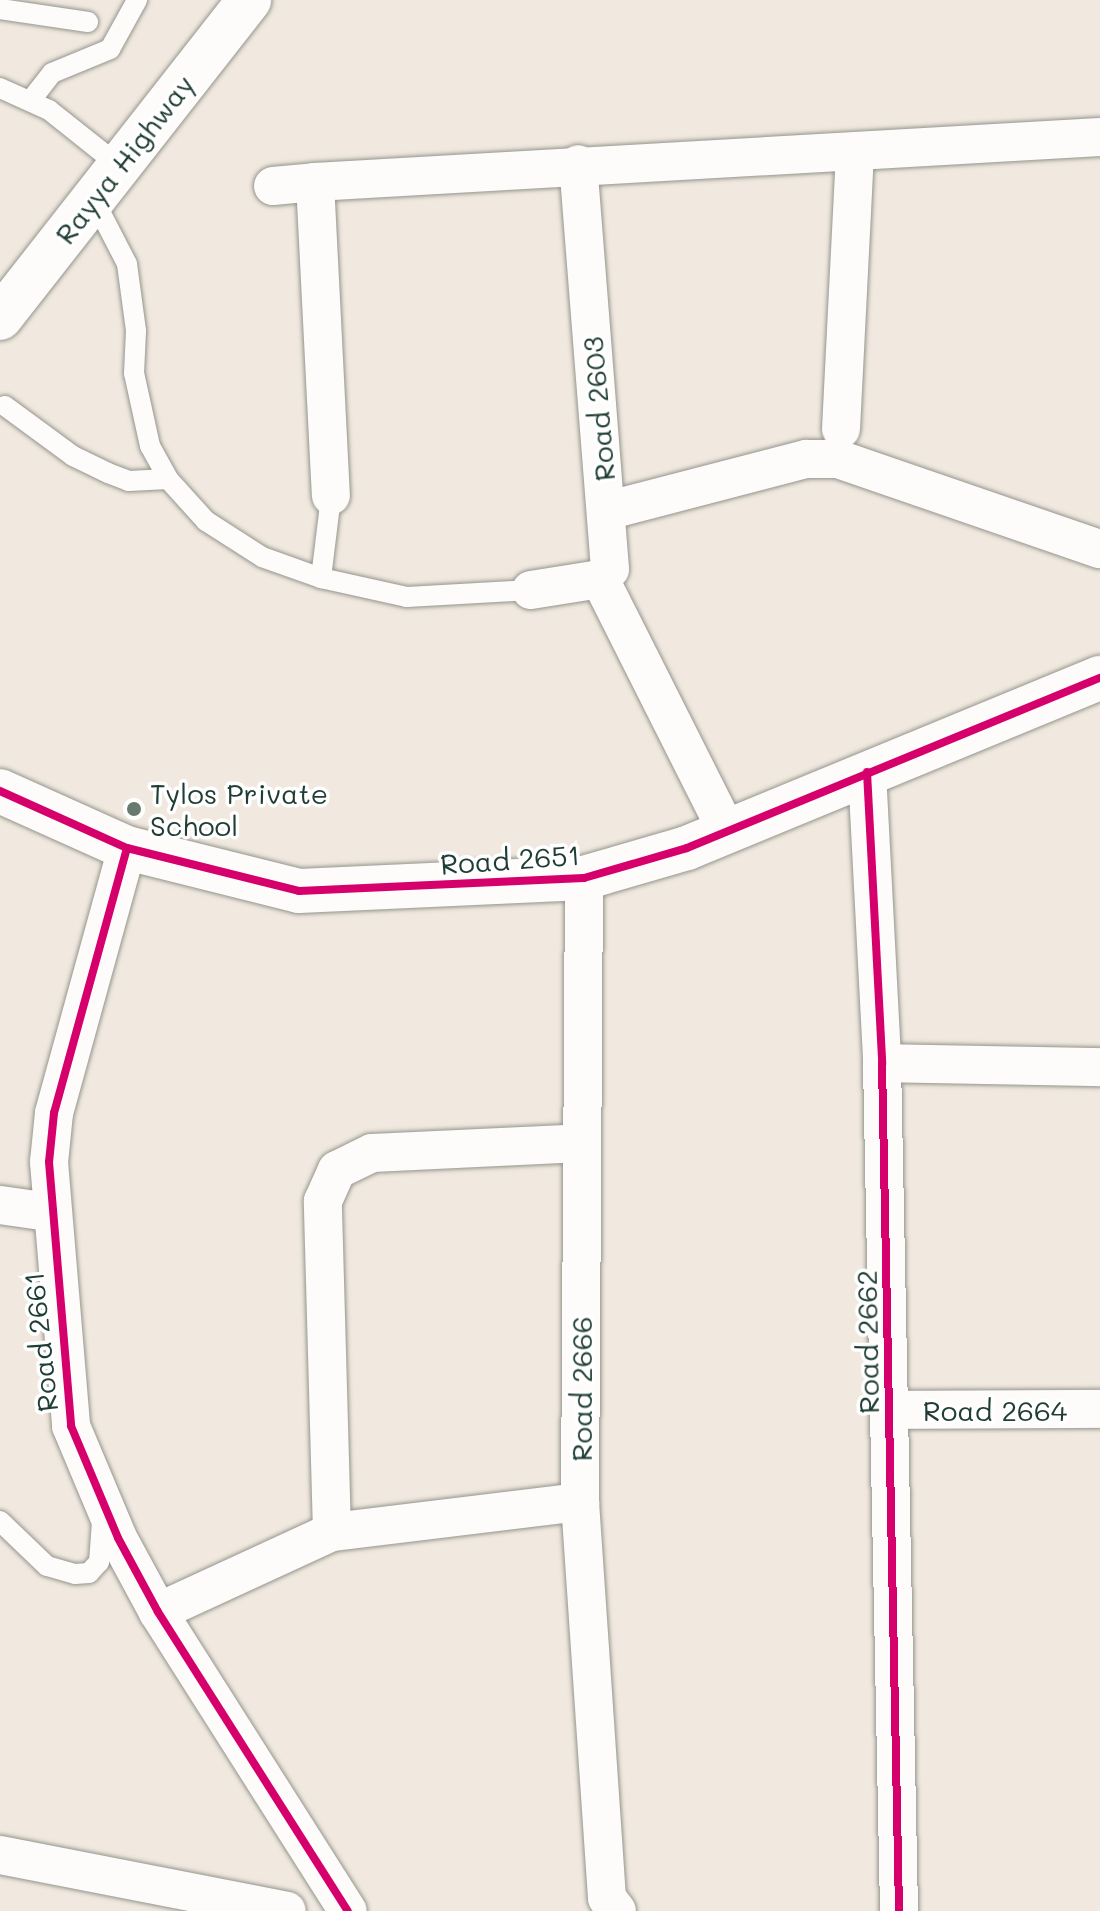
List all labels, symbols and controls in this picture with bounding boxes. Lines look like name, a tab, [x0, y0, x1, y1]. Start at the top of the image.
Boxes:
street label: Rayya Highway	[48, 68, 200, 250]
street label: Road 2603	[575, 335, 621, 483]
place label: Tylos Private School	[150, 776, 328, 842]
marker: Tylos Private School	[125, 800, 143, 818]
street label: Road 2651	[439, 837, 581, 881]
street label: Road 2661	[16, 1270, 64, 1414]
street label: Road 2662	[849, 1270, 885, 1414]
street label: Road 2666	[564, 1316, 598, 1462]
street label: Road 2664	[923, 1393, 1067, 1427]

